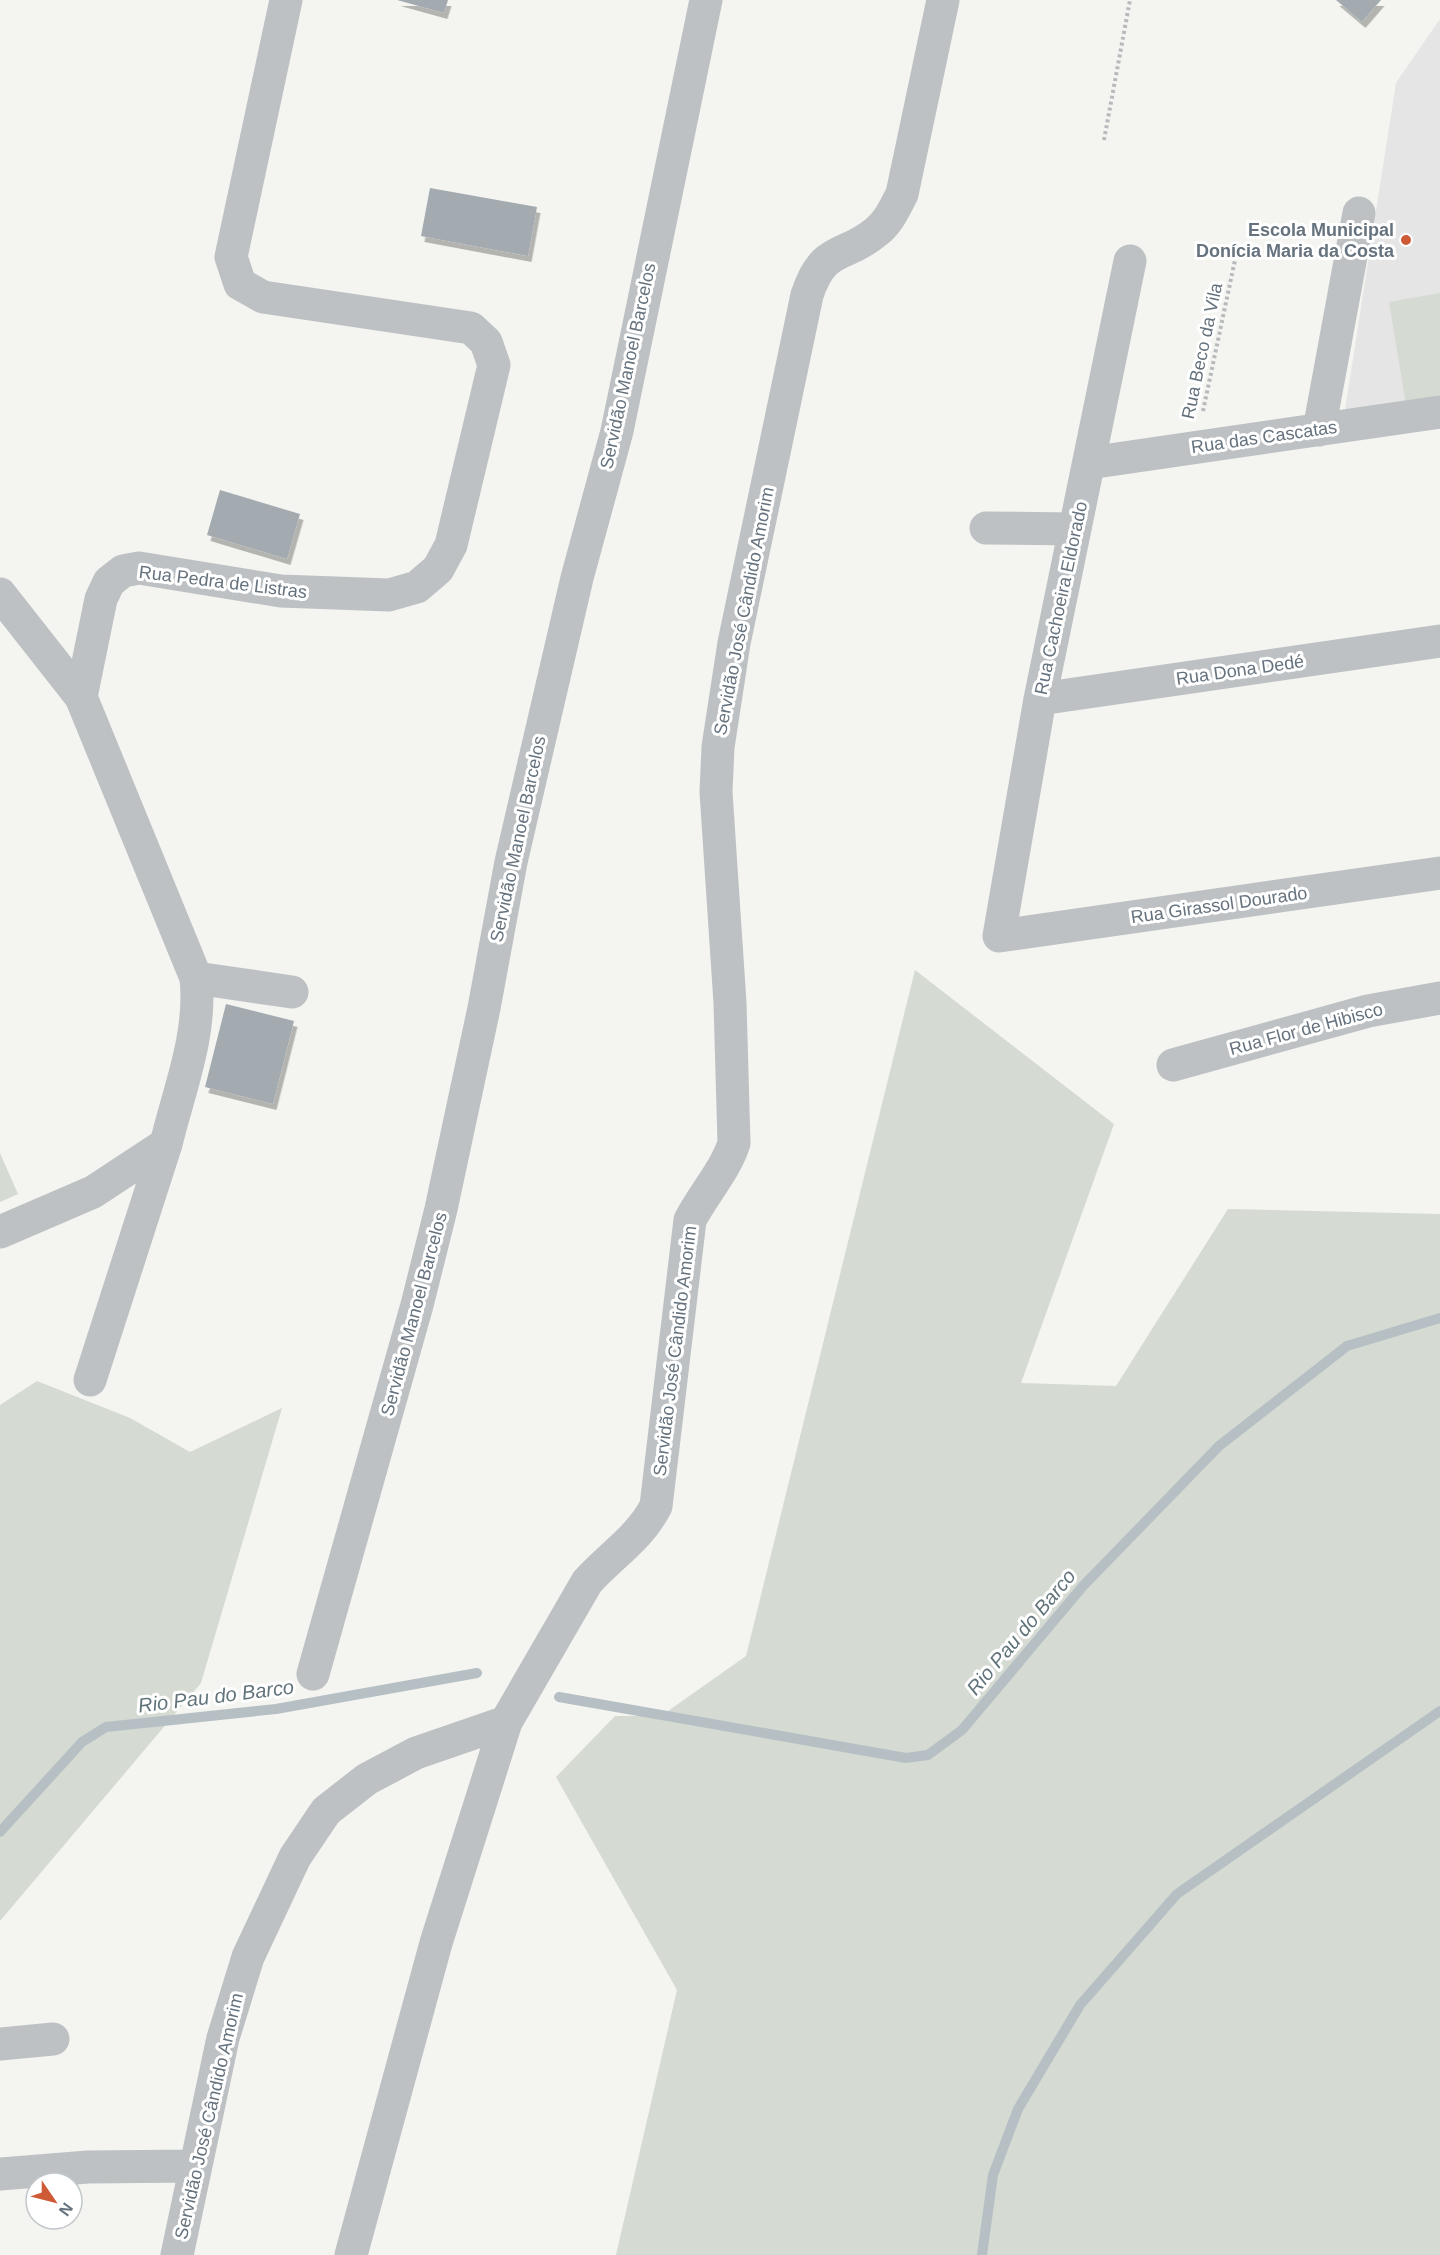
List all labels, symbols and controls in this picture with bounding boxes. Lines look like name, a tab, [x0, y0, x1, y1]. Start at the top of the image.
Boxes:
place label: Escola Municipal Donícia Maria da Costa	[1196, 220, 1395, 261]
marker: Escola Municipal Donícia Maria da Costa	[1399, 233, 1413, 247]
street label: Servidão Manoel Barcelos	[596, 261, 660, 471]
street label: Rua Beco da Vila	[1178, 280, 1226, 421]
street label: Rua das Cascatas	[1190, 417, 1338, 457]
street label: Servidão José Cândido Amorim	[710, 485, 778, 737]
street label: Rua Cachoeira Eldorado	[1031, 500, 1091, 696]
street label: Rua Pedra de Listras	[138, 562, 308, 602]
street label: Rua Dona Dedé	[1175, 651, 1305, 689]
street label: Servidão Manoel Barcelos	[486, 734, 550, 944]
street label: Rua Girassol Dourado	[1129, 883, 1309, 927]
street label: Rua Flor de Hibisco	[1227, 999, 1385, 1059]
street label: Servidão Manoel Barcelos	[377, 1210, 451, 1418]
street label: Servidão José Cândido Amorim	[650, 1225, 700, 1477]
water label: Rio Pau do Barco	[962, 1565, 1080, 1699]
water label: Rio Pau do Barco	[137, 1676, 295, 1716]
street label: Servidão José Cândido Amorim	[171, 1991, 247, 2241]
north arrow	[24, 2171, 84, 2231]
text: N	[56, 2200, 76, 2219]

